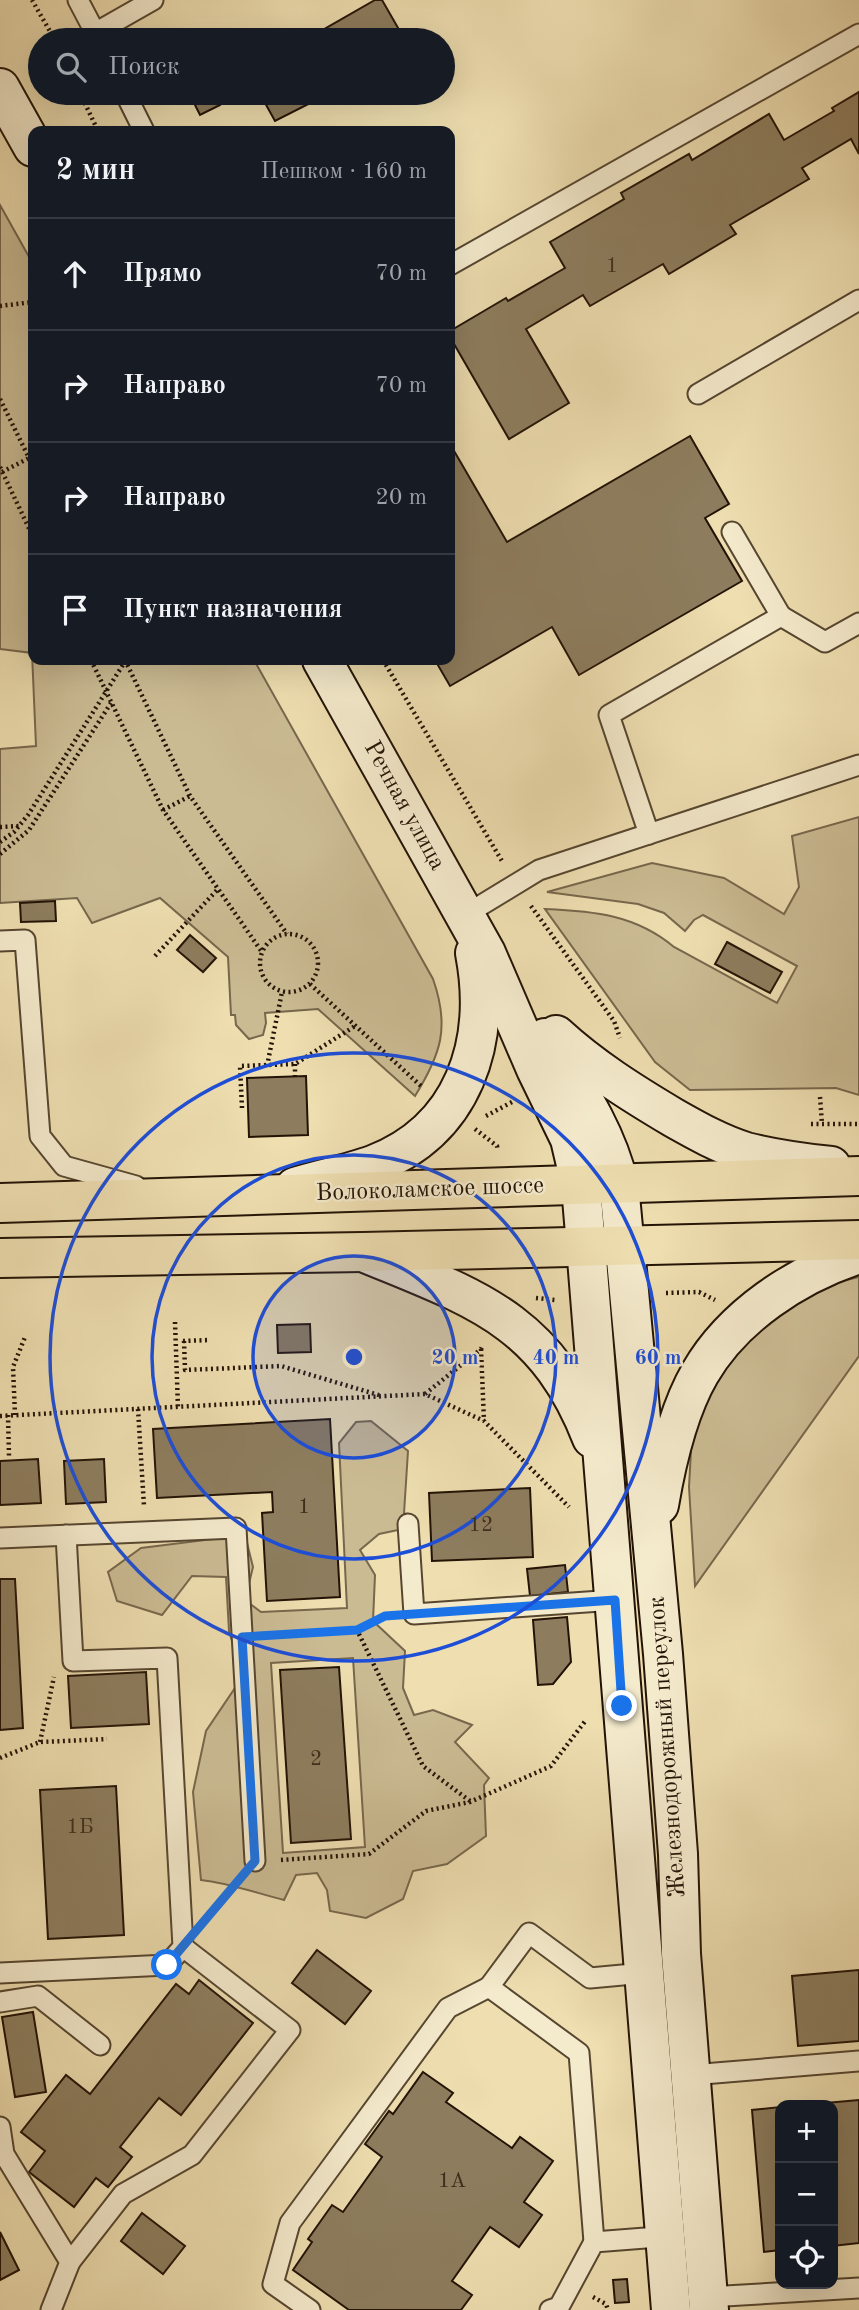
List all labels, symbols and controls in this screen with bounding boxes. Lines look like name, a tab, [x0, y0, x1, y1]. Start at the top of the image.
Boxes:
search box	[28, 28, 455, 105]
icon: search	[52, 48, 90, 86]
text: Поиск	[108, 54, 180, 80]
text: 2 мин	[56, 156, 135, 186]
text: Пешком · 160 m	[261, 160, 427, 183]
icon: ahead	[56, 255, 94, 293]
house number: 1	[606, 256, 618, 277]
text: Прямо	[123, 261, 202, 287]
text: 70 m	[376, 262, 427, 285]
icon: right	[56, 367, 94, 405]
text: Направо	[123, 373, 226, 399]
text: 70 m	[376, 374, 427, 397]
icon: right	[56, 479, 94, 517]
text: Направо	[123, 485, 226, 511]
text: 20 m	[376, 486, 427, 509]
icon: arrive	[56, 591, 94, 629]
text: Пункт назначения	[123, 597, 342, 623]
street label: Речная улица	[359, 737, 449, 875]
street label: Волоколамское шоссе	[315, 1174, 545, 1206]
centre of rings	[342, 1345, 366, 1369]
text: 20 m	[431, 1348, 479, 1369]
text: 40 m	[532, 1348, 580, 1369]
text: 60 m	[634, 1348, 682, 1369]
house number: 1	[298, 1497, 310, 1518]
house number: 12	[469, 1515, 493, 1536]
street label: Железнодорожный переулок	[645, 1595, 691, 1899]
route end	[606, 1690, 637, 1721]
house number: 2	[310, 1749, 322, 1770]
house number: 1Б	[66, 1817, 94, 1838]
route start	[151, 1949, 182, 1980]
map controls	[775, 2100, 838, 2289]
button: +	[775, 2100, 838, 2163]
button: −	[775, 2163, 838, 2226]
house number: 1А	[438, 2171, 466, 2192]
button: locate	[775, 2226, 838, 2289]

